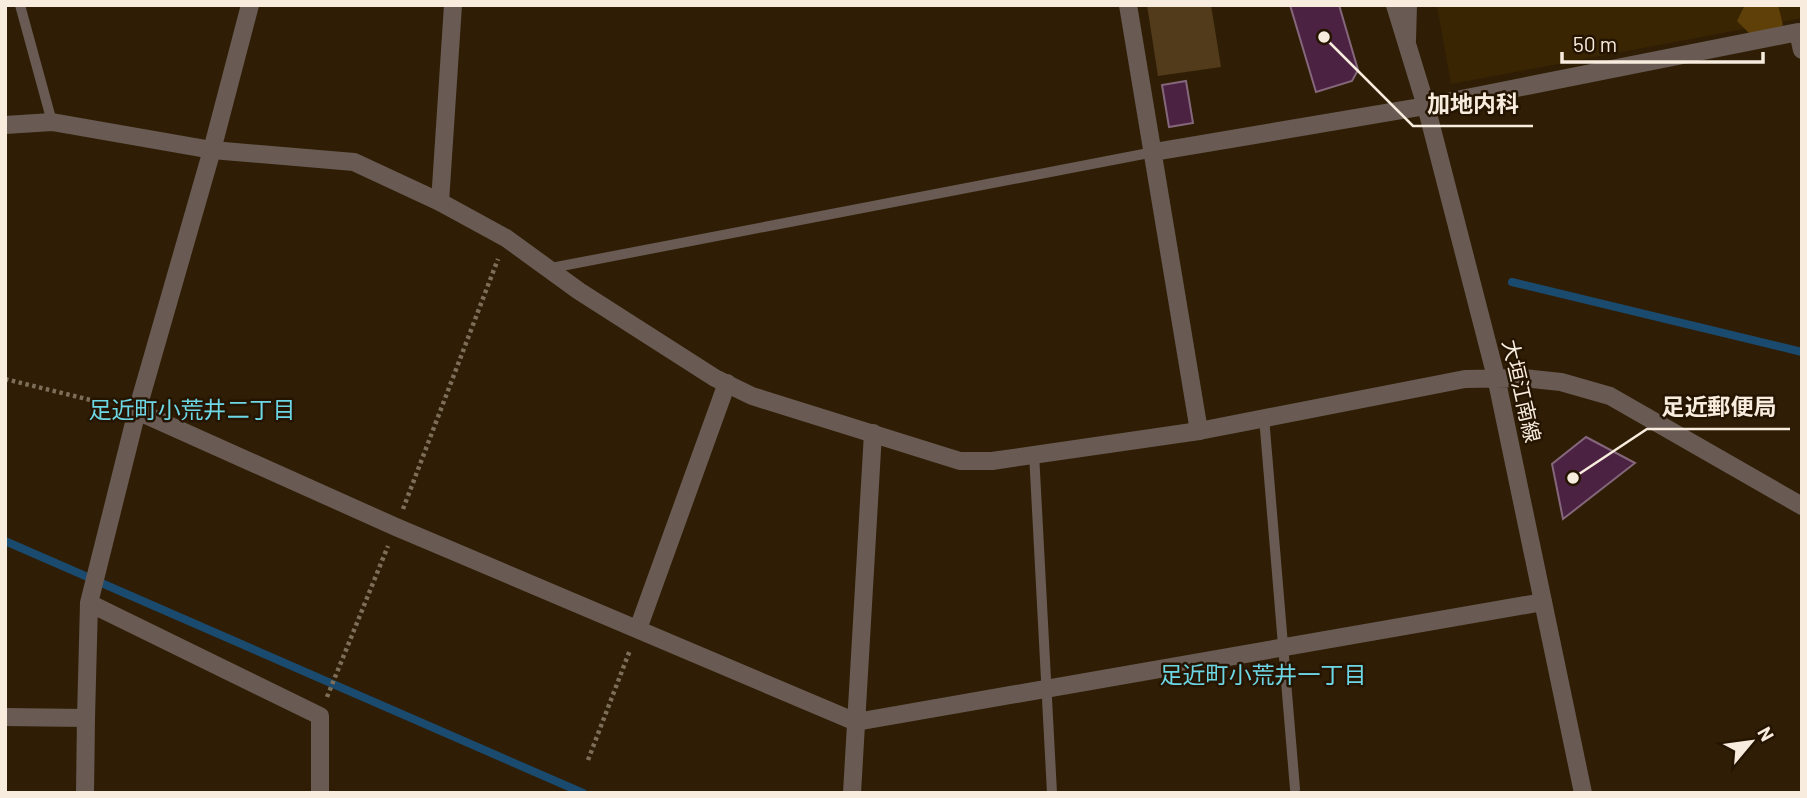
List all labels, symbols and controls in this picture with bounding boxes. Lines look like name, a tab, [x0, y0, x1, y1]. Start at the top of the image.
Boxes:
scale bar	[1562, 21, 1763, 65]
text: 50 m	[1573, 31, 1617, 56]
callout: 加地内科	[1413, 82, 1533, 126]
text: 加地内科	[1427, 89, 1519, 117]
street label: 大垣江南線	[1498, 337, 1546, 445]
callout: 足近郵便局	[1647, 385, 1790, 429]
text: 足近郵便局	[1662, 392, 1777, 420]
district label: 足近町小荒井二丁目	[89, 395, 296, 423]
district label: 足近町小荒井一丁目	[1160, 660, 1367, 688]
north arrow	[1716, 707, 1786, 777]
text: N	[1753, 722, 1779, 745]

